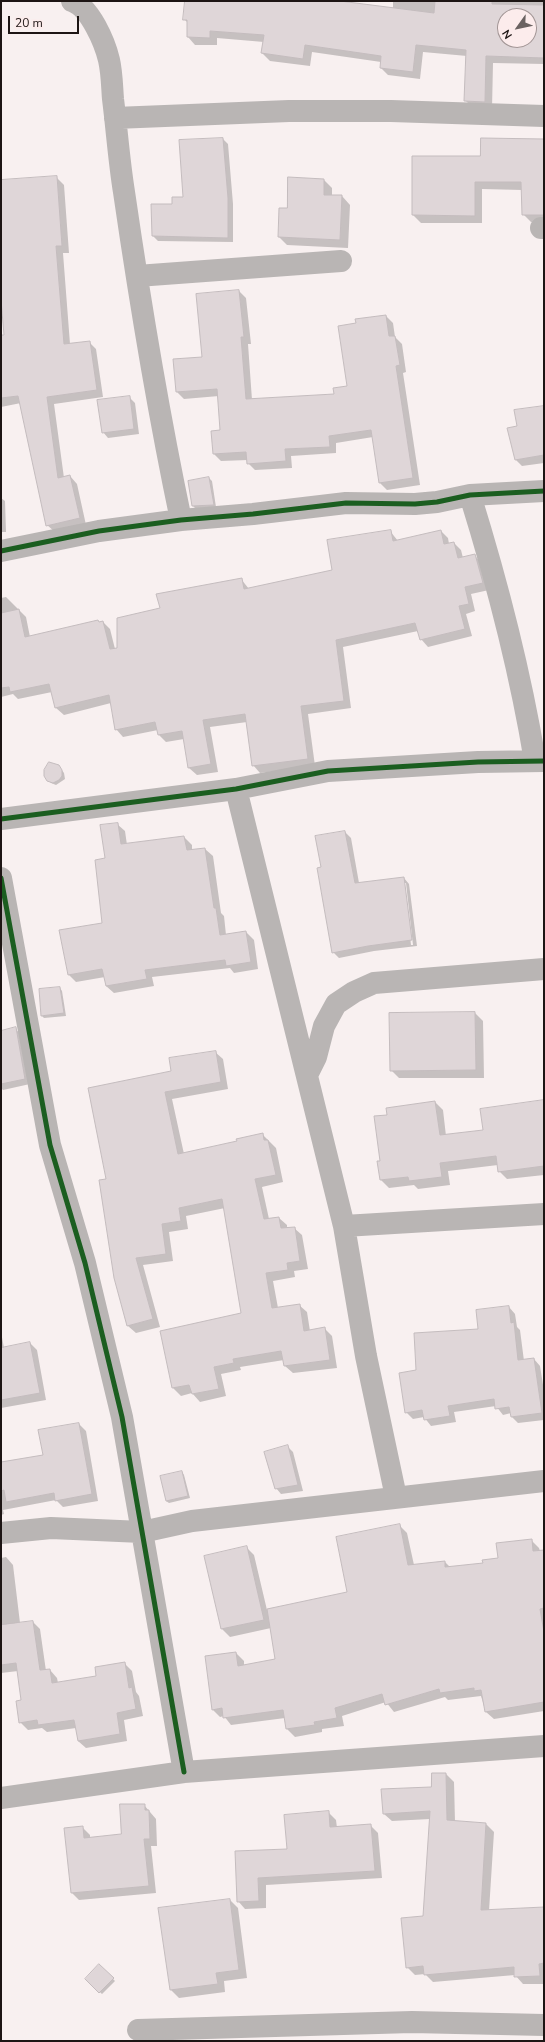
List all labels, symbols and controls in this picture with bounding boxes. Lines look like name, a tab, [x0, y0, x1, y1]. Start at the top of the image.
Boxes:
scale bar	[10, 8, 81, 34]
north arrow	[497, 8, 537, 48]
text: 20 m	[15, 15, 43, 31]
text: N	[499, 27, 516, 42]

